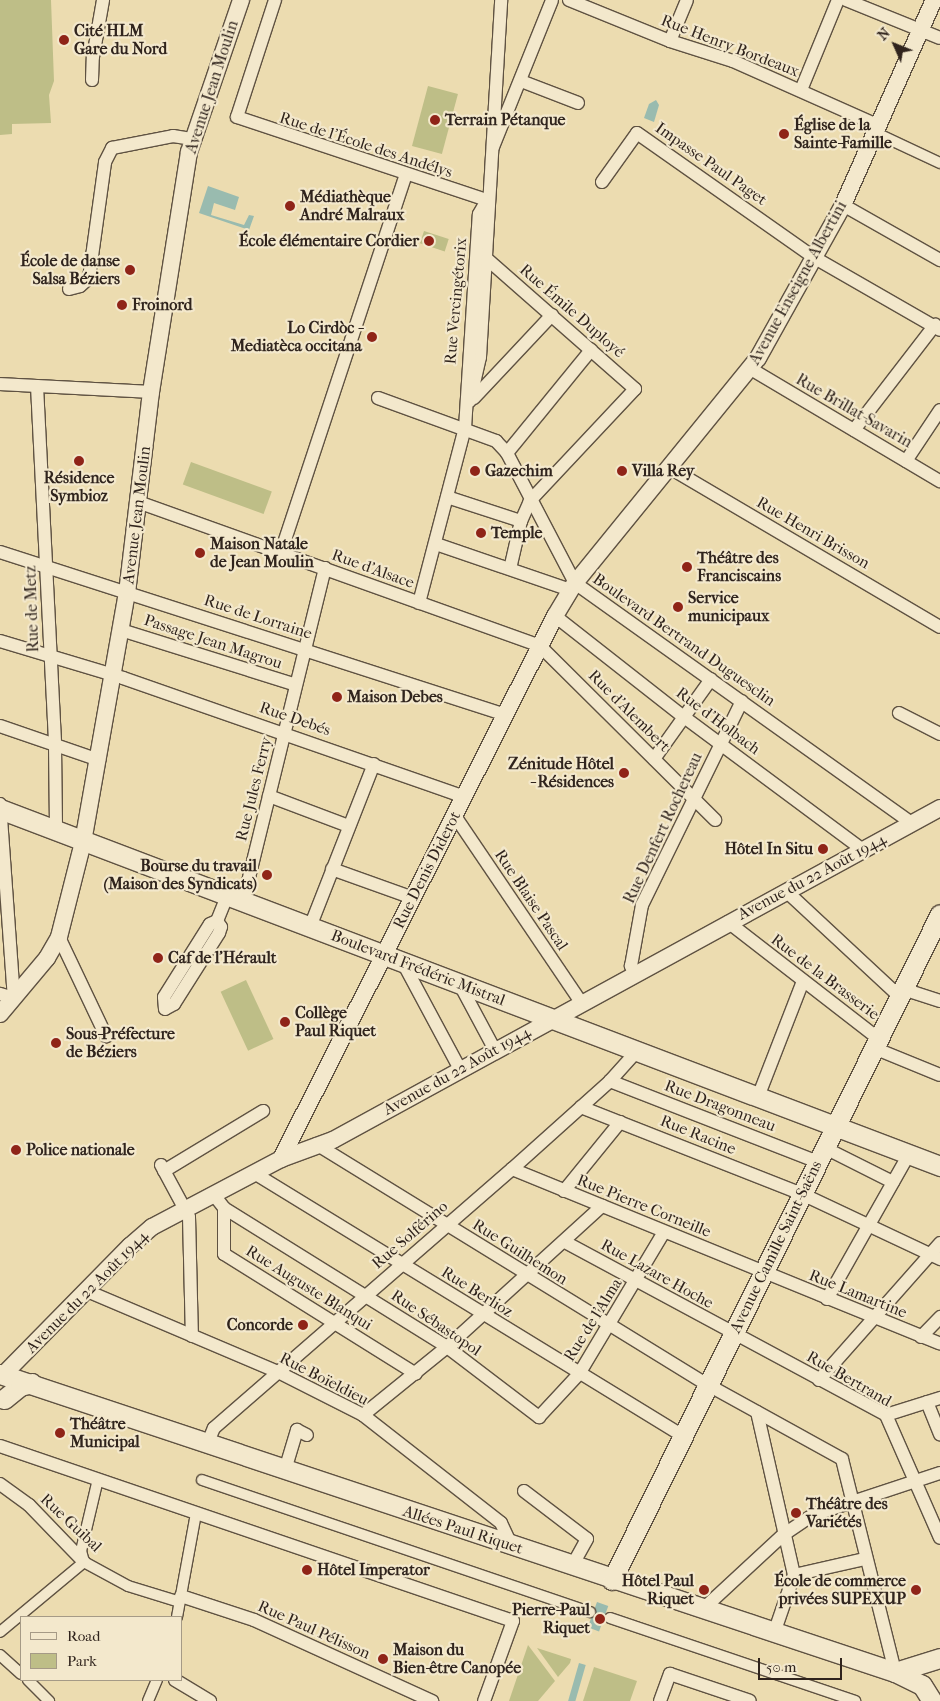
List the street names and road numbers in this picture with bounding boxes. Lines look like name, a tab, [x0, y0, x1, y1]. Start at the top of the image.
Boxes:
street label: Rue Henry Bordeaux	[658, 11, 802, 81]
street label: Avenue Jean Moulin	[181, 18, 243, 156]
street label: Rue de l'École des Andélys	[277, 108, 455, 182]
street label: Impasse Paul Paget	[652, 118, 770, 210]
street label: Avenue Enseigne Albertini	[745, 198, 851, 368]
street label: Rue Vercingétorix	[441, 237, 471, 365]
street label: Rue Émile Duployé	[516, 260, 628, 362]
street label: Rue Brillat-Savarin	[792, 370, 916, 452]
street label: Avenue Jean Moulin	[119, 445, 155, 585]
street label: Rue Henri Brisson	[753, 493, 873, 573]
street label: Rue d'Alsace	[329, 545, 417, 593]
street label: Rue de Metz	[21, 565, 43, 653]
street label: Boulevard Bertrand Duguesclin	[589, 570, 779, 710]
street label: Rue de Lorraine	[202, 591, 314, 643]
street label: Passage Jean Magrou	[141, 611, 285, 673]
street label: Rue d'Alembert	[584, 666, 674, 756]
street label: Rue d'Holbach	[672, 683, 764, 759]
street label: Rue Debés	[257, 698, 333, 740]
street label: Rue Jules Ferry	[232, 735, 276, 843]
street label: Rue Denfert Rochereau	[620, 749, 706, 907]
street label: Rue Denis Diderot	[389, 808, 465, 932]
street label: Avenue du 22 Août 1944	[734, 830, 890, 924]
street label: Rue Blaise Pascal	[490, 846, 572, 954]
street label: Boulevard Frédéric Mistral	[328, 926, 508, 1010]
street label: Rue de la Brasserie	[767, 930, 883, 1024]
street label: Avenue du 22 Août 1944	[380, 1022, 534, 1120]
street label: Rue Dragonneau	[662, 1076, 778, 1136]
street label: Rue Racine	[657, 1111, 739, 1159]
street label: Avenue Camille Saint-Saëns	[726, 1158, 826, 1336]
street label: Rue Pierre Corneille	[574, 1170, 714, 1242]
street label: Rue Solférino	[368, 1197, 452, 1273]
street label: Rue Guilhemon	[469, 1215, 571, 1289]
street label: Avenue du 22 Août 1944	[22, 1227, 152, 1357]
street label: Rue Lazare Hoche	[597, 1235, 717, 1313]
street label: Rue Auguste Blanqui	[242, 1241, 376, 1335]
street label: Rue Berlioz	[438, 1262, 516, 1322]
street label: Rue Lamartine	[806, 1266, 910, 1322]
street label: Rue de l'Alma	[560, 1275, 626, 1365]
street label: Rue Sébastopol	[387, 1286, 485, 1360]
street label: Rue Bertrand	[803, 1347, 895, 1411]
street label: Rue Boïeldieu	[276, 1348, 372, 1410]
street label: Rue Guibal	[36, 1490, 106, 1556]
street label: Allées Paul Riquet	[401, 1502, 525, 1558]
street label: Rue Paul Pélisson	[255, 1597, 373, 1663]

